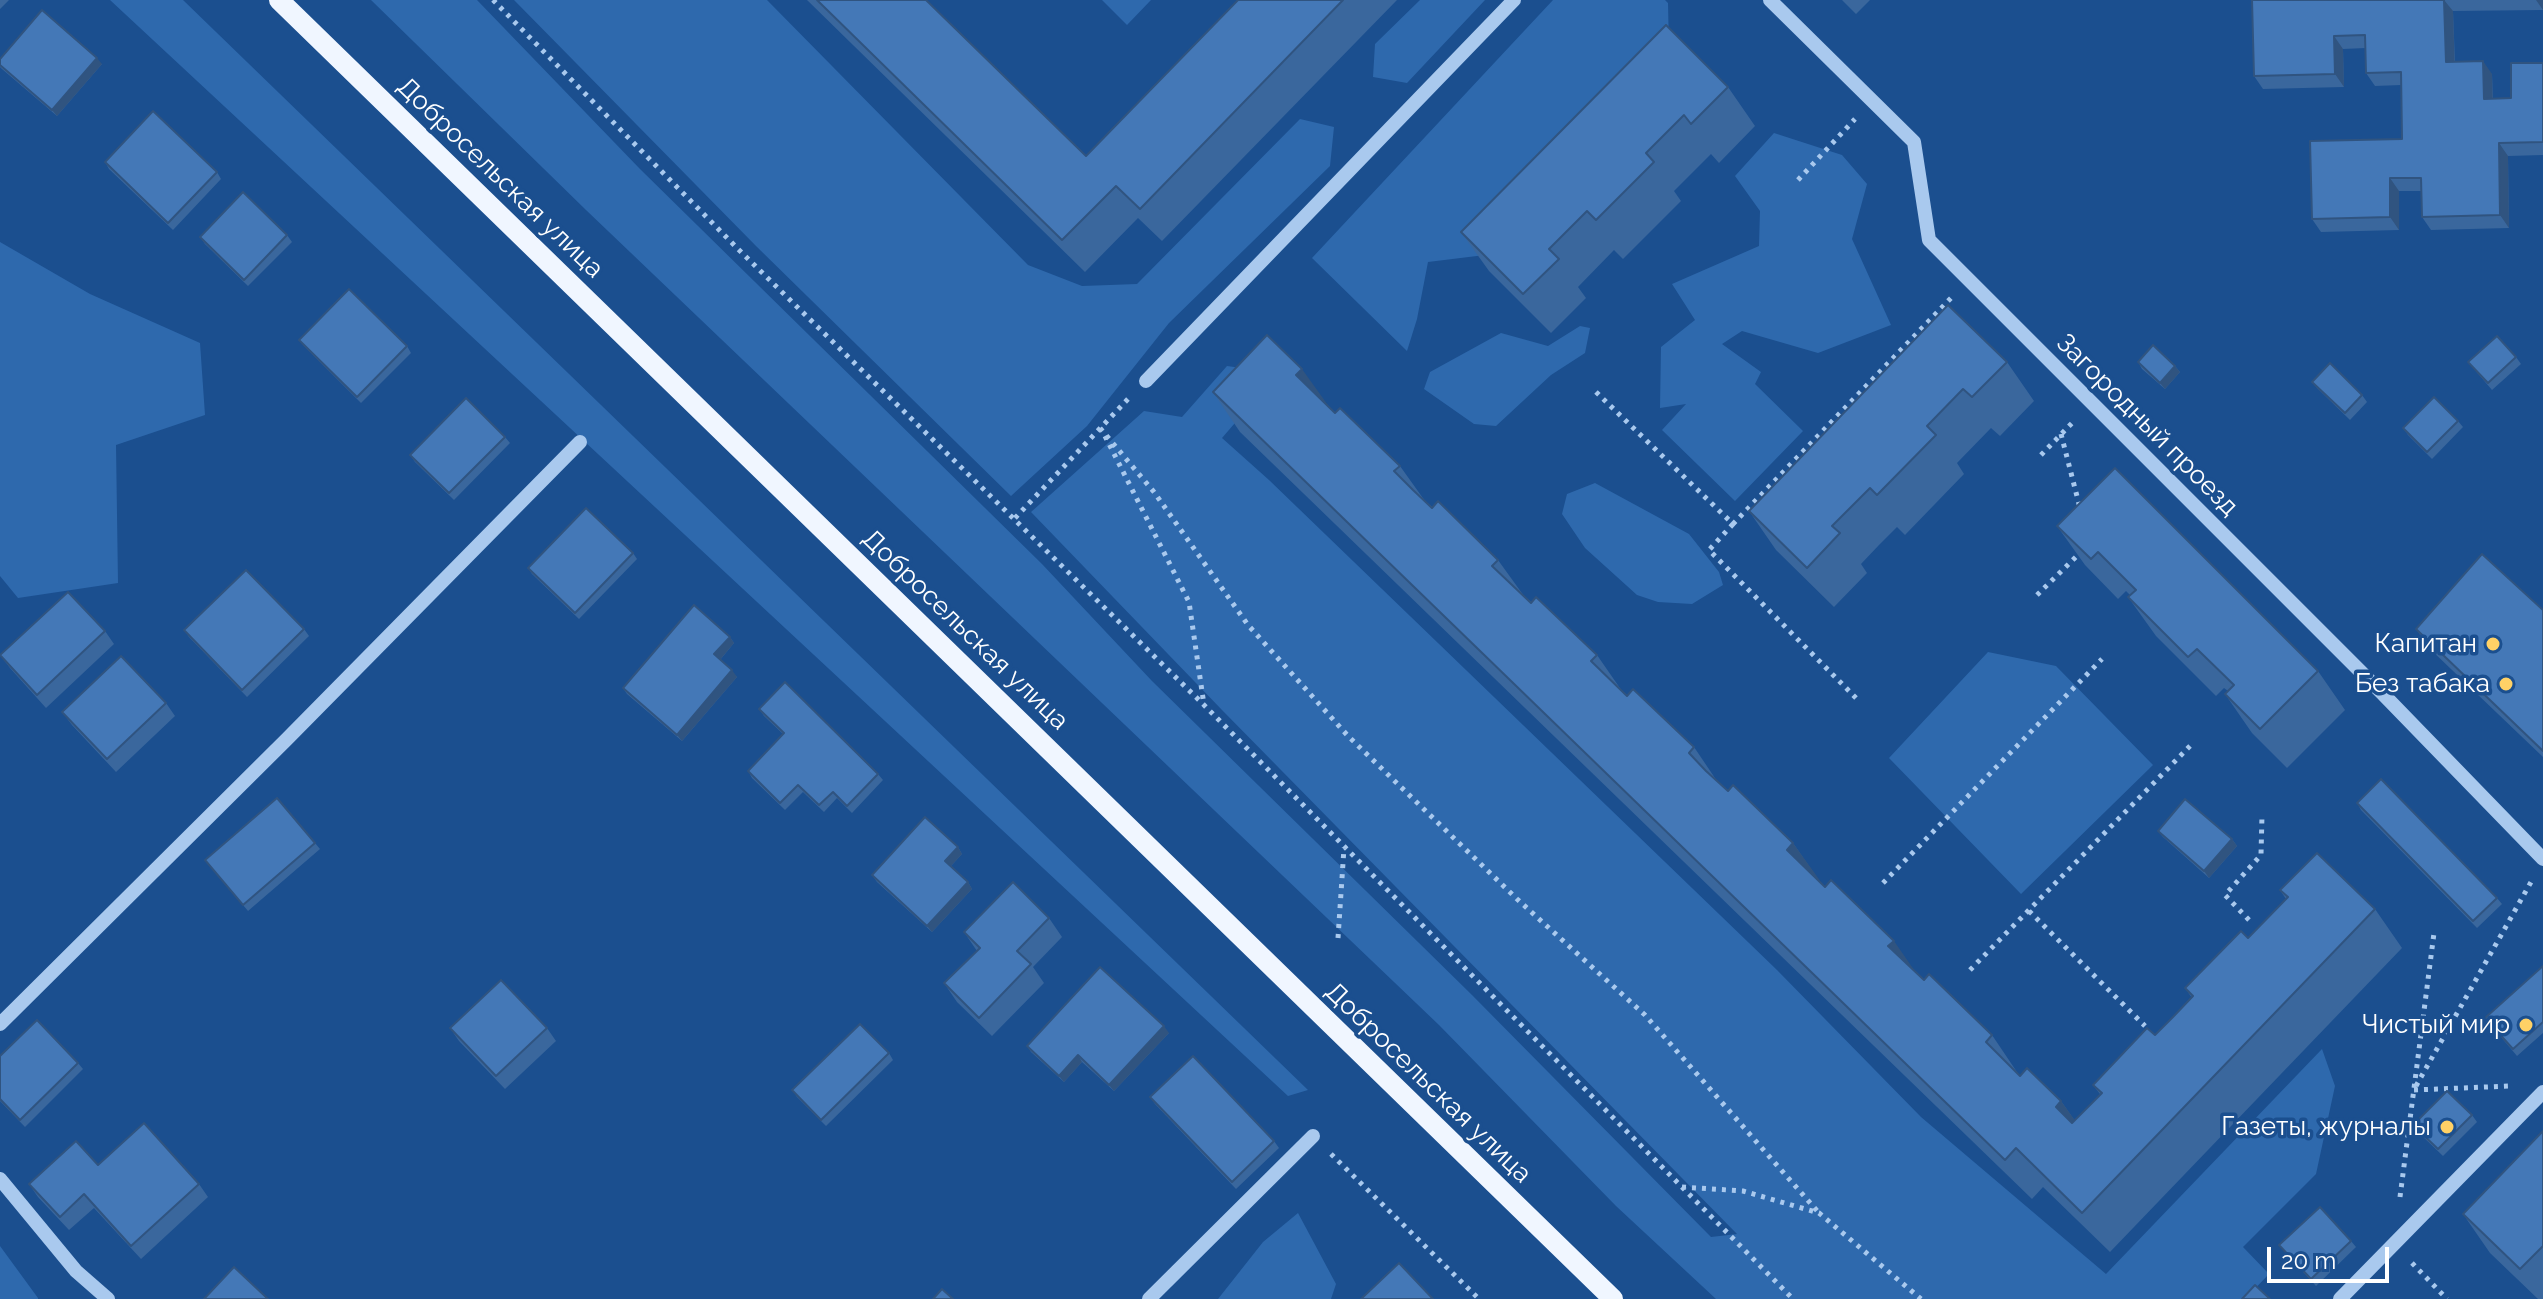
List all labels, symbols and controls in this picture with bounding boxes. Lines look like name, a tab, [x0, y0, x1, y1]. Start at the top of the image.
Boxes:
street label: Добросельская улица	[390, 71, 610, 285]
street label: Загородный проезд	[2050, 328, 2244, 522]
street label: Добросельская улица	[855, 523, 1075, 737]
place label: Капитан	[2374, 628, 2477, 660]
marker: Капитан	[2484, 635, 2502, 653]
place label: Без табака	[2355, 668, 2490, 700]
marker: Без табака	[2497, 675, 2515, 693]
street label: Добросельская улица	[1318, 976, 1538, 1190]
place label: Чистый мир	[2362, 1009, 2510, 1041]
marker: Чистый мир	[2517, 1016, 2535, 1034]
place label: Газеты, журналы	[2221, 1111, 2431, 1143]
marker: Газеты, журналы	[2438, 1118, 2456, 1136]
scale bar	[2271, 1231, 2393, 1281]
text: 20 m	[2281, 1246, 2336, 1275]

